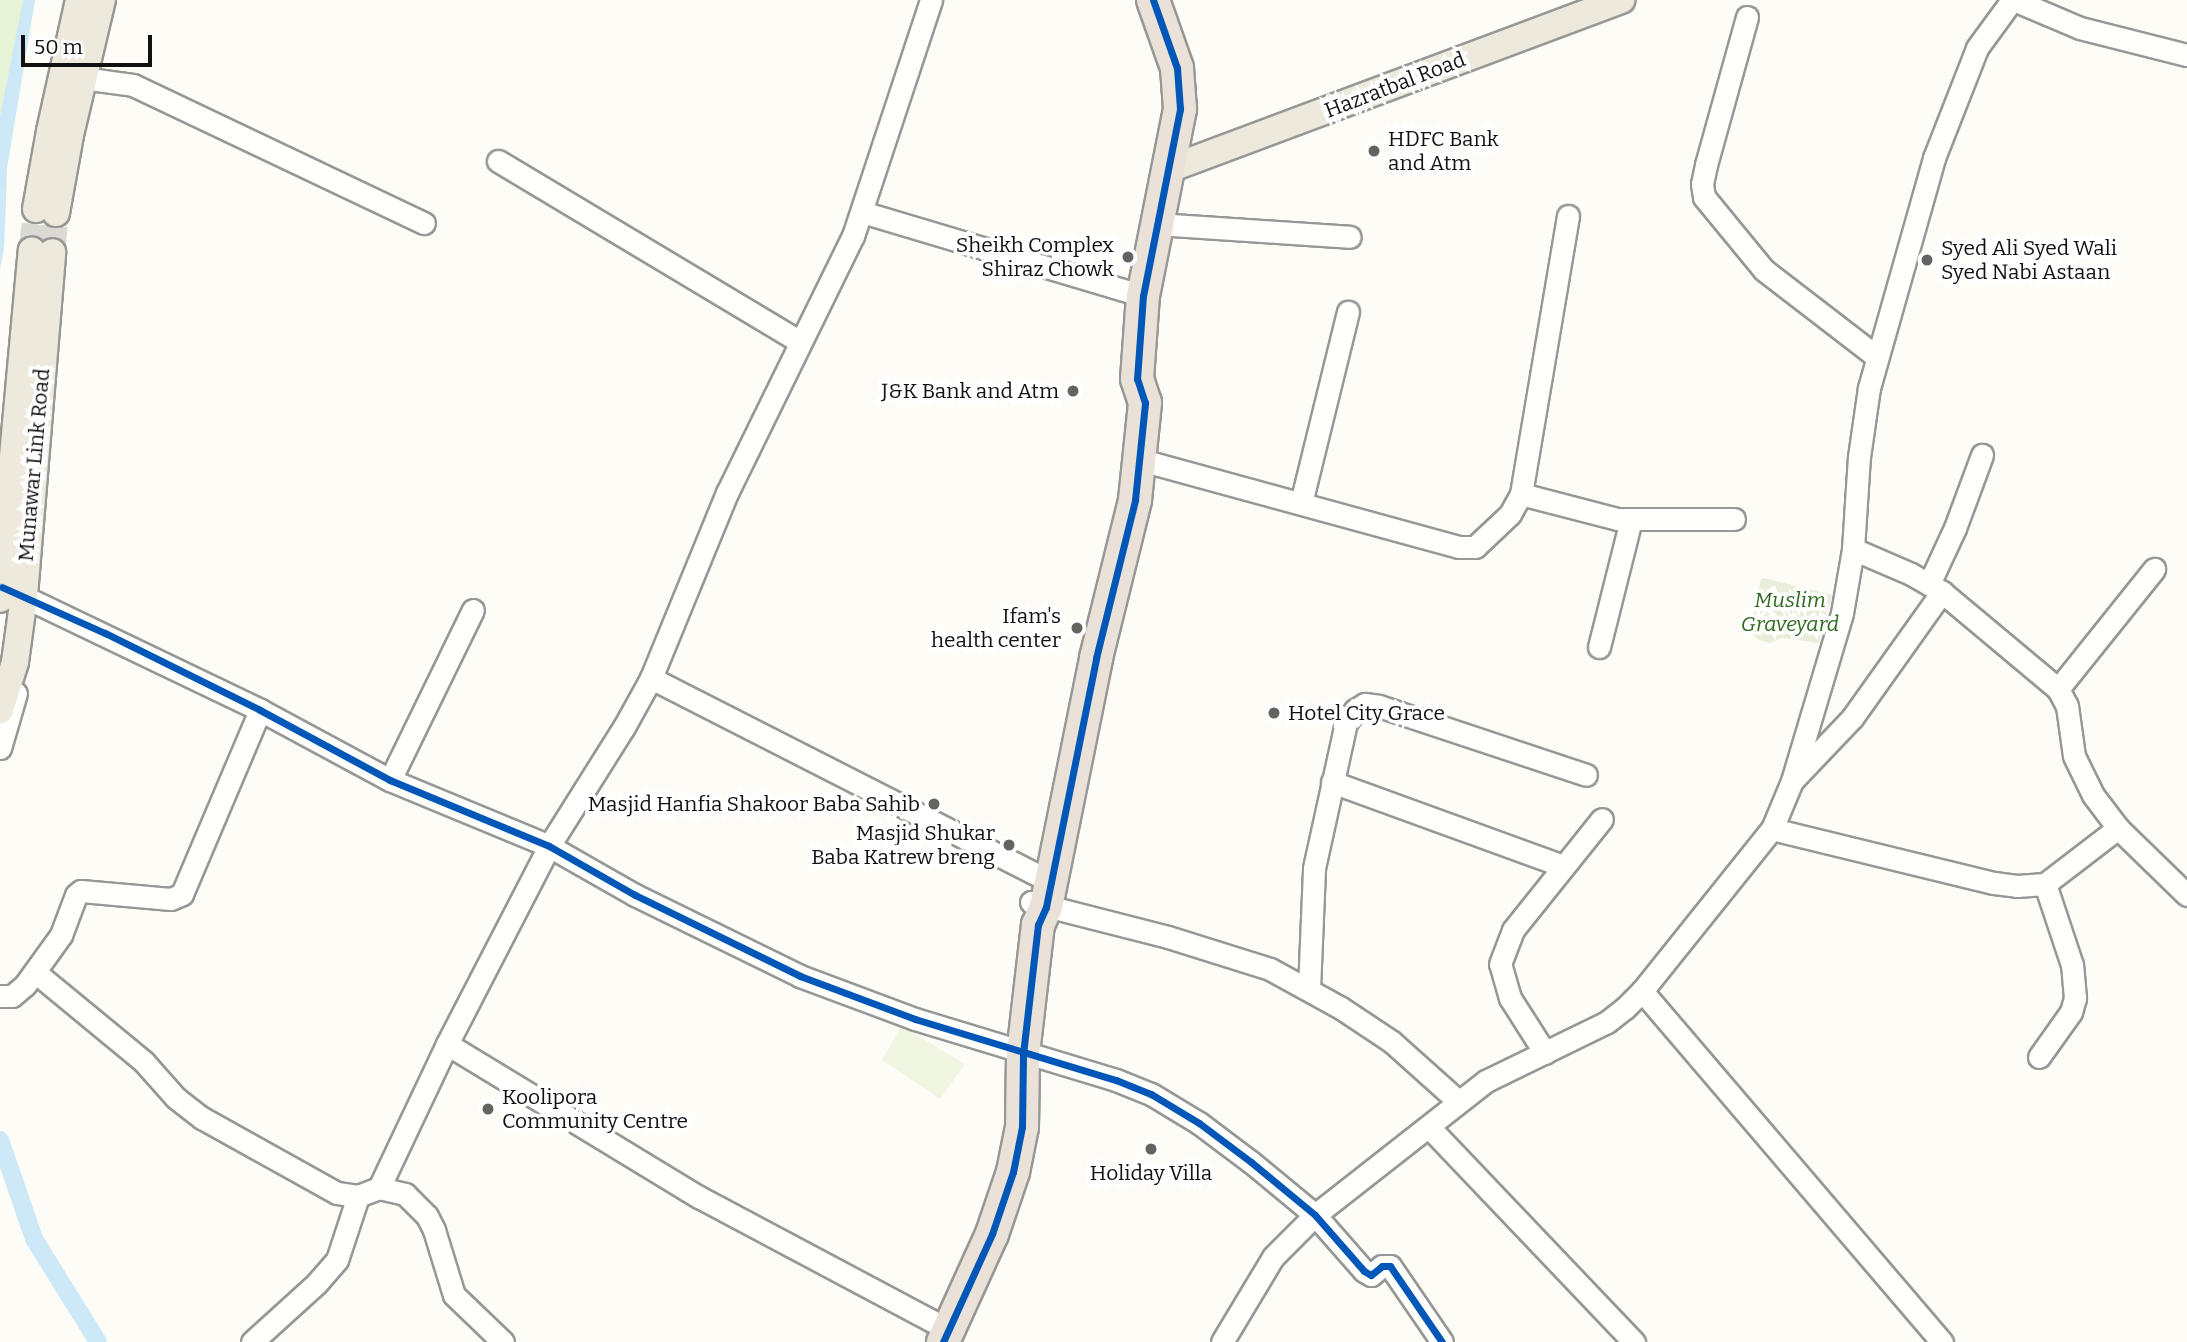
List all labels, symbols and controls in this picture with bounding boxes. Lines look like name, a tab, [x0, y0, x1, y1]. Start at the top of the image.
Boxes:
scale bar	[24, 21, 156, 65]
text: 50 m	[34, 34, 83, 60]
street label: Hazratbal Road	[1321, 47, 1469, 123]
place label: HDFC Bank and Atm	[1388, 126, 1499, 176]
marker: HDFC Bank and Atm	[1366, 143, 1382, 159]
place label: Sheikh Complex Shiraz Chowk	[956, 232, 1114, 282]
place label: Syed Ali Syed Wali Syed Nabi Astaan	[1941, 235, 2117, 285]
marker: Sheikh Complex Shiraz Chowk	[1120, 249, 1136, 265]
marker: Syed Ali Syed Wali Syed Nabi Astaan	[1919, 252, 1935, 268]
street label: Munawar Link Road	[13, 367, 55, 563]
place label: J&K Bank and Atm	[881, 378, 1059, 404]
marker: J&K Bank and Atm	[1065, 383, 1081, 399]
park label: Muslim Graveyard	[1741, 587, 1839, 637]
place label: Ifam's health center	[931, 603, 1061, 653]
marker: Ifam's health center	[1067, 618, 1087, 638]
place label: Hotel City Grace	[1288, 700, 1445, 726]
marker: Hotel City Grace	[1266, 705, 1282, 721]
place label: Masjid Hanfia Shakoor Baba Sahib	[588, 791, 920, 817]
marker: Masjid Hanfia Shakoor Baba Sahib	[926, 796, 942, 812]
place label: Masjid Shukar Baba Katrew breng	[811, 820, 995, 870]
marker: Masjid Shukar Baba Katrew breng	[1001, 837, 1017, 853]
place label: Koolipora Community Centre	[502, 1084, 688, 1134]
marker: Koolipora Community Centre	[480, 1101, 496, 1117]
marker: Holiday Villa	[1143, 1141, 1159, 1157]
place label: Holiday Villa	[1090, 1160, 1212, 1186]

